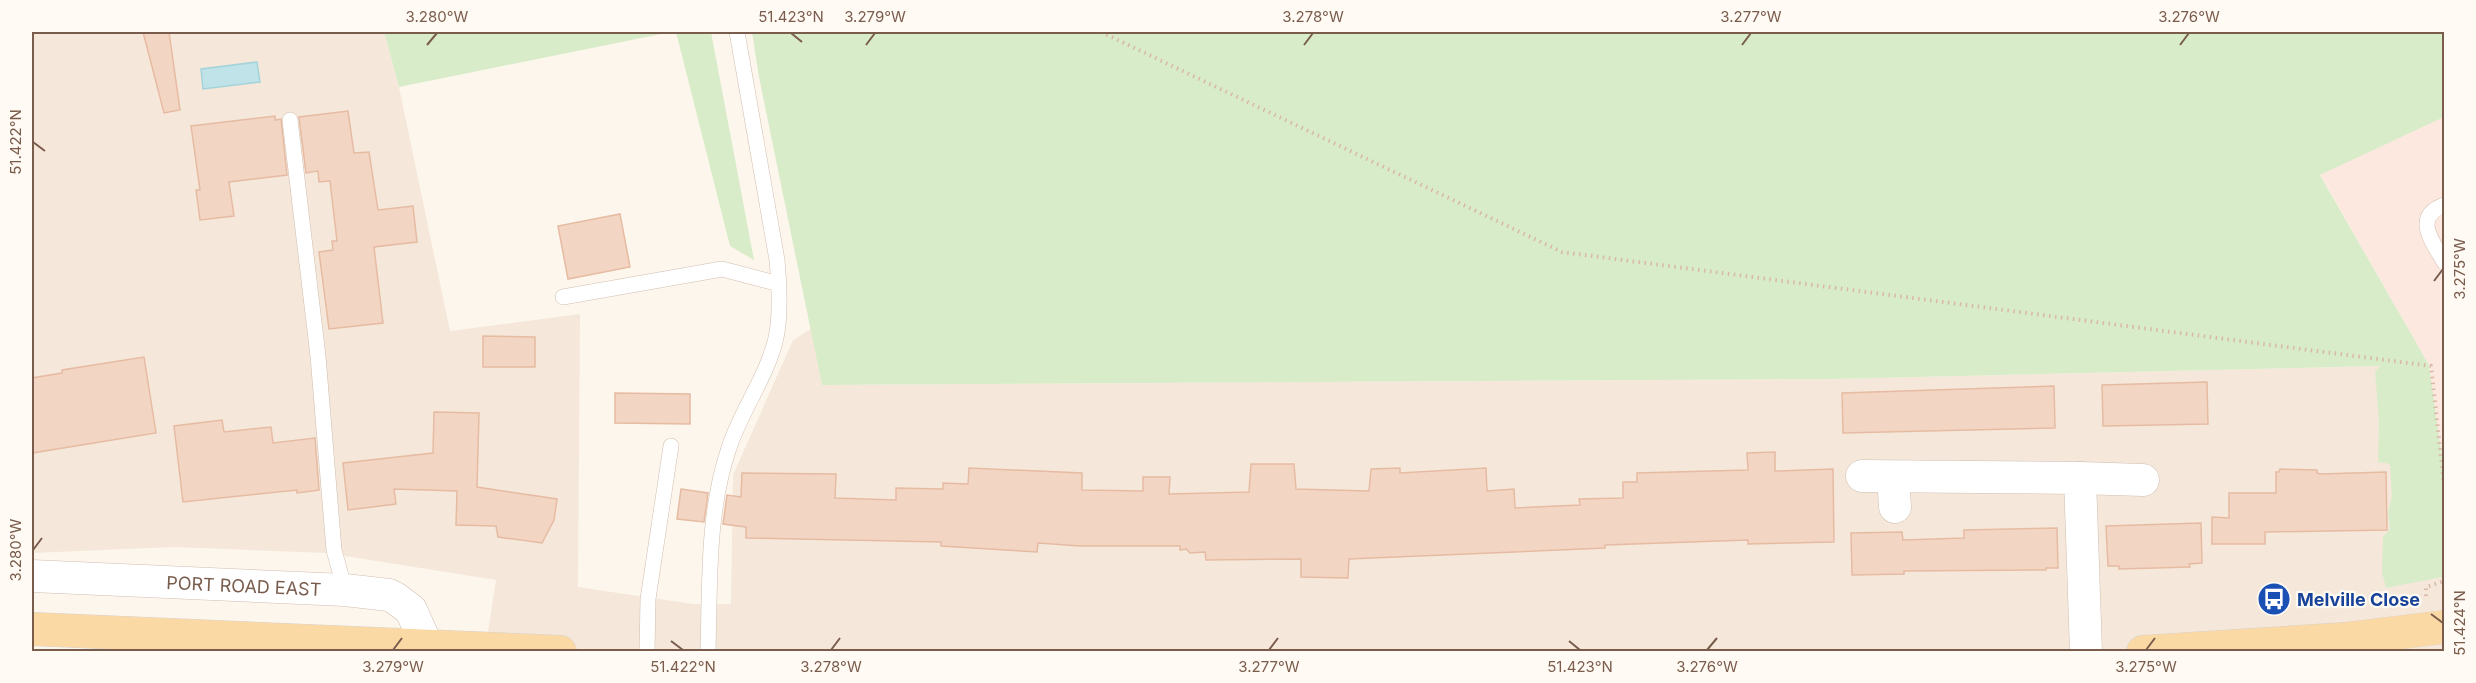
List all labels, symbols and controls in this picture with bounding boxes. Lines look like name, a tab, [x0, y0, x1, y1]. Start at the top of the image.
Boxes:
text: 3.280°W	[406, 7, 469, 26]
text: 51.423°N	[758, 7, 824, 26]
text: 3.279°W	[844, 7, 906, 26]
text: 3.278°W	[1282, 7, 1344, 26]
text: 3.277°W	[1720, 7, 1782, 26]
text: 3.276°W	[2158, 7, 2220, 26]
text: 51.422°N	[6, 109, 25, 175]
text: 3.275°W	[2450, 238, 2469, 300]
text: 3.280°W	[6, 518, 25, 581]
street label: PORT ROAD EAST	[166, 572, 322, 599]
bus stop icon: Melville Close	[2256, 581, 2292, 617]
place label: Melville Close	[2297, 589, 2420, 610]
text: 51.424°N	[2450, 590, 2469, 656]
text: 3.279°W	[362, 657, 424, 676]
text: 51.422°N	[650, 657, 716, 676]
text: 3.278°W	[800, 657, 862, 676]
text: 3.277°W	[1238, 657, 1300, 676]
text: 51.423°N	[1547, 657, 1613, 676]
text: 3.276°W	[1676, 657, 1738, 676]
text: 3.275°W	[2115, 657, 2177, 676]

